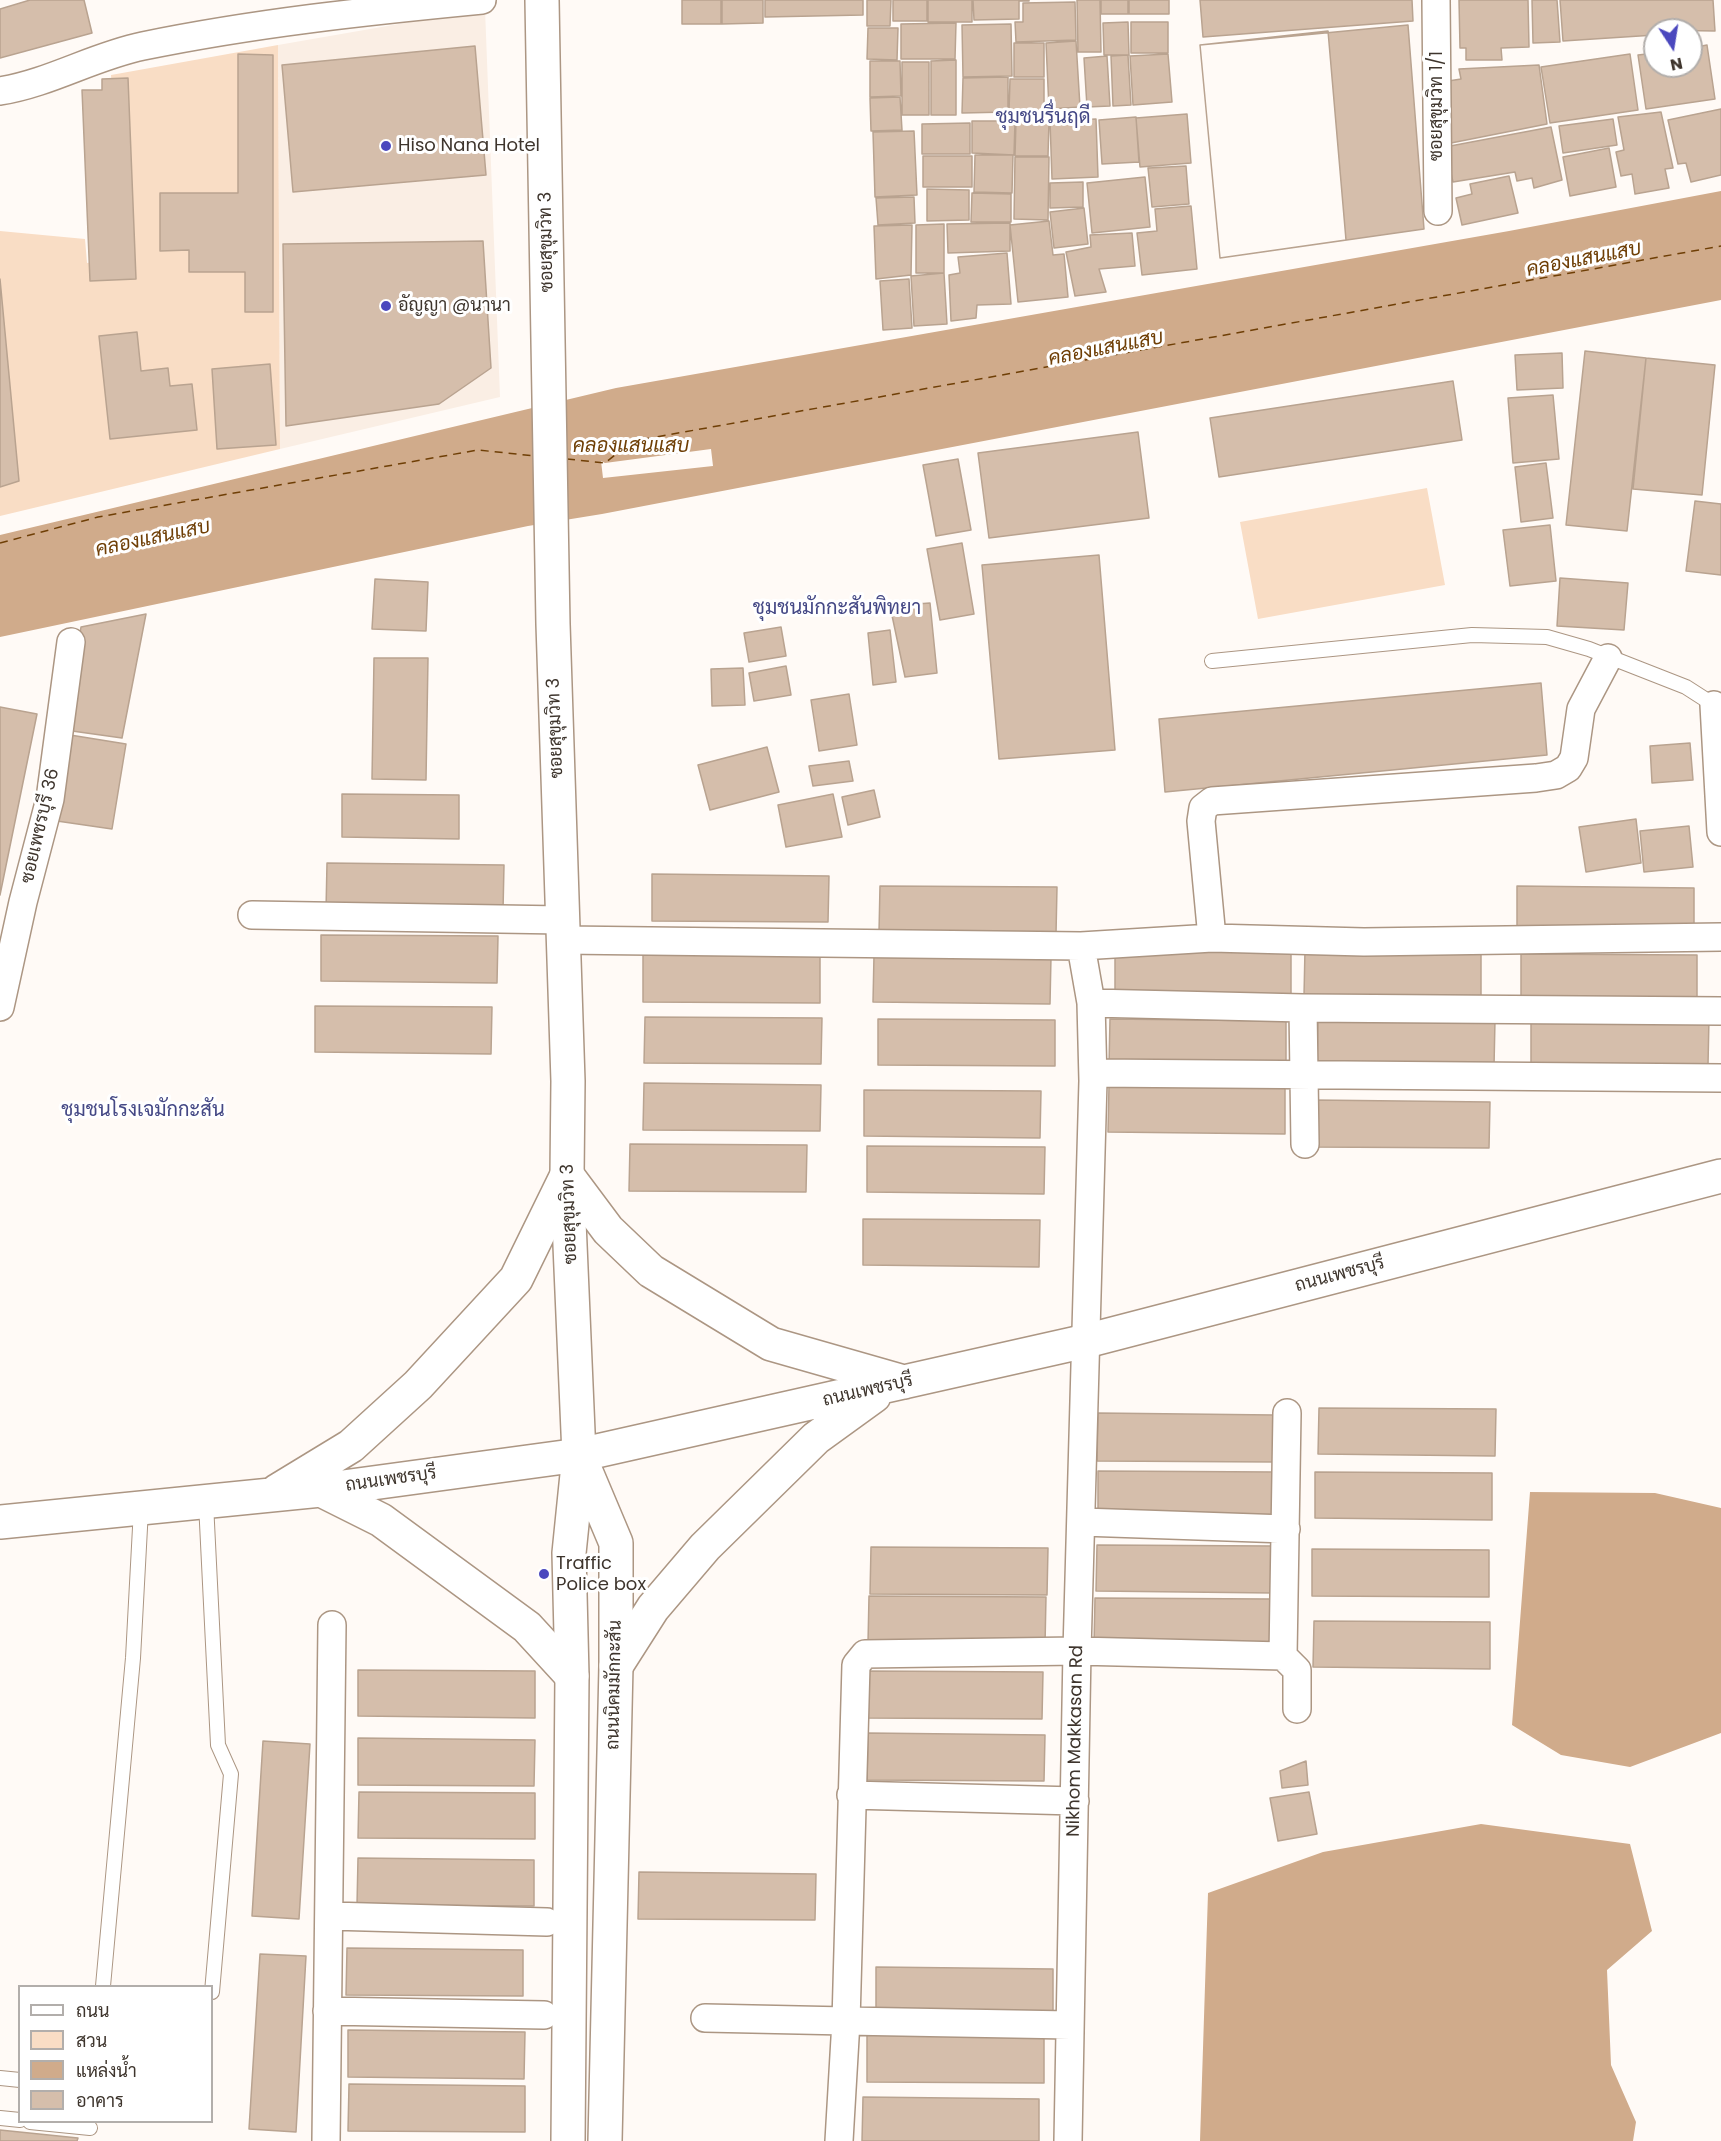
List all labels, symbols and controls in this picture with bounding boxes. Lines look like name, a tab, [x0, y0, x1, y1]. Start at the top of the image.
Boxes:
north arrow	[1643, 18, 1703, 78]
street label: ซอยสุขุมวิท 1/1	[1426, 51, 1448, 161]
text: N	[1668, 52, 1685, 77]
district label: ชุมชนรื่นฤดี	[995, 106, 1091, 130]
place label: Hiso Nana Hotel	[398, 135, 540, 157]
marker: Hiso Nana Hotel	[379, 139, 393, 153]
street label: ซอยสุขุมวิท 3	[535, 192, 559, 292]
water label: คลองแสนแสบ	[1525, 237, 1643, 283]
place label: อัญญา @นานา	[398, 295, 511, 317]
marker: อัญญา @นานา	[379, 299, 393, 313]
water label: คลองแสนแสบ	[1047, 326, 1165, 372]
water label: คลองแสนแสบ	[573, 435, 689, 459]
water label: คลองแสนแสบ	[94, 515, 212, 563]
district label: ชุมชนมักกะสันพิทยา	[753, 597, 921, 621]
street label: ซอยสุขุมวิท 3	[543, 677, 569, 779]
street label: ซอยเพชรบุรี 36	[17, 766, 65, 886]
district label: ชุมชนโรงเจมักกะสัน	[61, 1099, 225, 1123]
street label: ซอยสุขุมวิท 3	[557, 1163, 583, 1265]
street label: ถนนเพชรบุรี	[1293, 1253, 1387, 1297]
street label: ถนนเพชรบุรี	[821, 1370, 915, 1412]
street label: ถนนเพชรบุรี	[344, 1463, 438, 1497]
place label: Traffic Police box	[556, 1553, 646, 1596]
marker: Traffic Police box	[537, 1567, 551, 1581]
street label: ถนนนิคมมักกะสัน	[603, 1620, 627, 1750]
street label: Nikhom Makkasan Rd	[1064, 1645, 1088, 1837]
legend	[18, 1985, 213, 2123]
text: ถนน	[76, 1998, 109, 2023]
text: สวน	[76, 2028, 107, 2053]
text: แหล่งน้ำ	[76, 2058, 137, 2083]
text: อาคาร	[76, 2088, 124, 2113]

